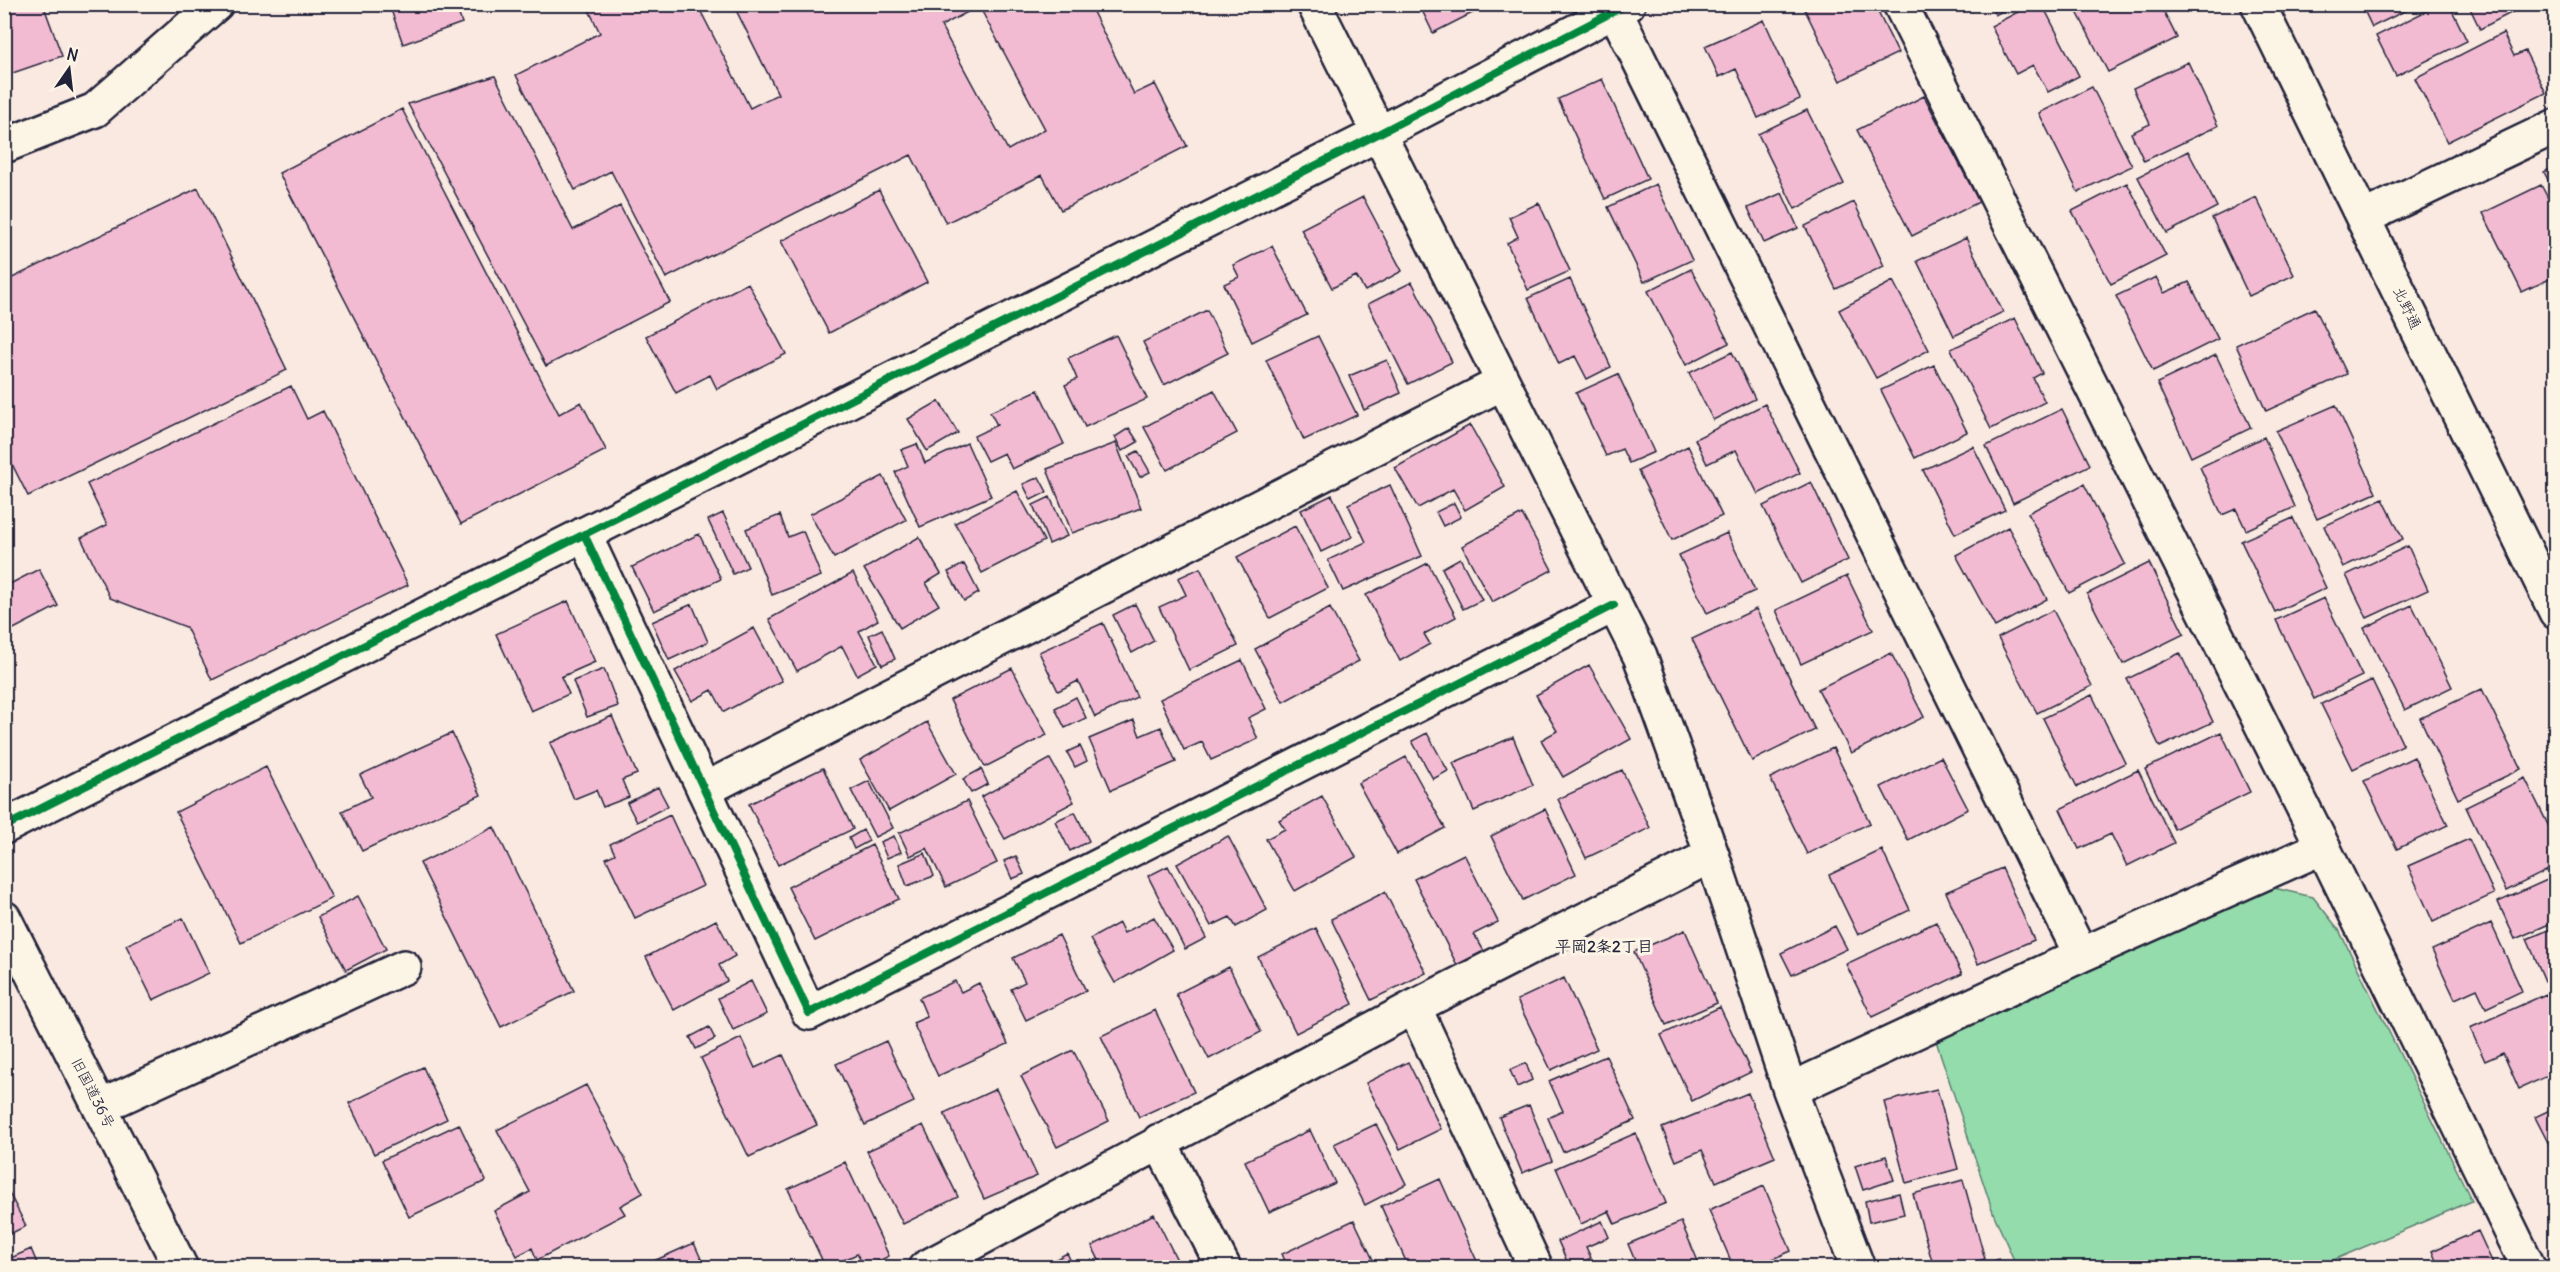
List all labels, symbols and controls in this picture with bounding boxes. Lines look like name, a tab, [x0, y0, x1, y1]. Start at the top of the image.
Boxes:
north arrow	[39, 39, 99, 99]
text: N	[65, 43, 80, 65]
street label: 北野通	[2389, 283, 2426, 332]
district label: 平岡2条2丁目	[1555, 936, 1653, 956]
street label: 旧国道36号	[67, 1054, 119, 1131]

